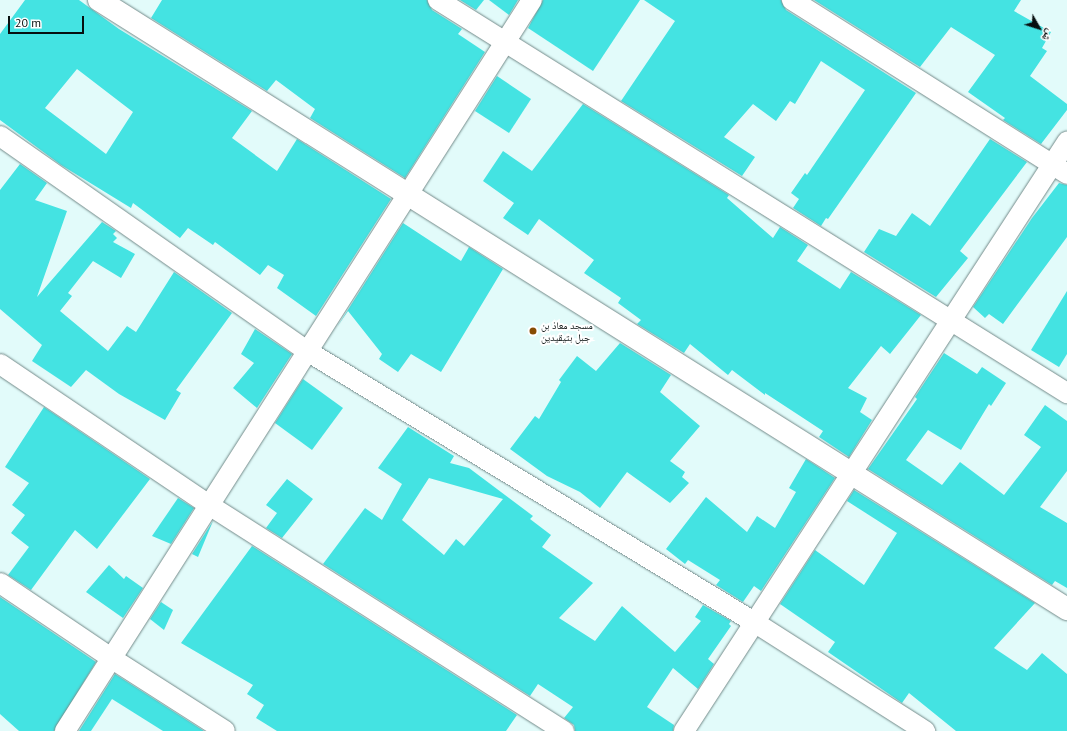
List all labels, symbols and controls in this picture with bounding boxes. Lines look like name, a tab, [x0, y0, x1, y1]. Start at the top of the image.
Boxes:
scale bar	[10, 8, 86, 34]
north arrow	[1019, 8, 1059, 48]
text: 20 m	[15, 15, 41, 30]
text: ش	[1039, 27, 1057, 44]
place label: مسجد معاذ بن جبل بتيقيدين	[541, 319, 593, 342]
marker: مسجد معاذ بن جبل بتيقيدين	[528, 326, 538, 336]

